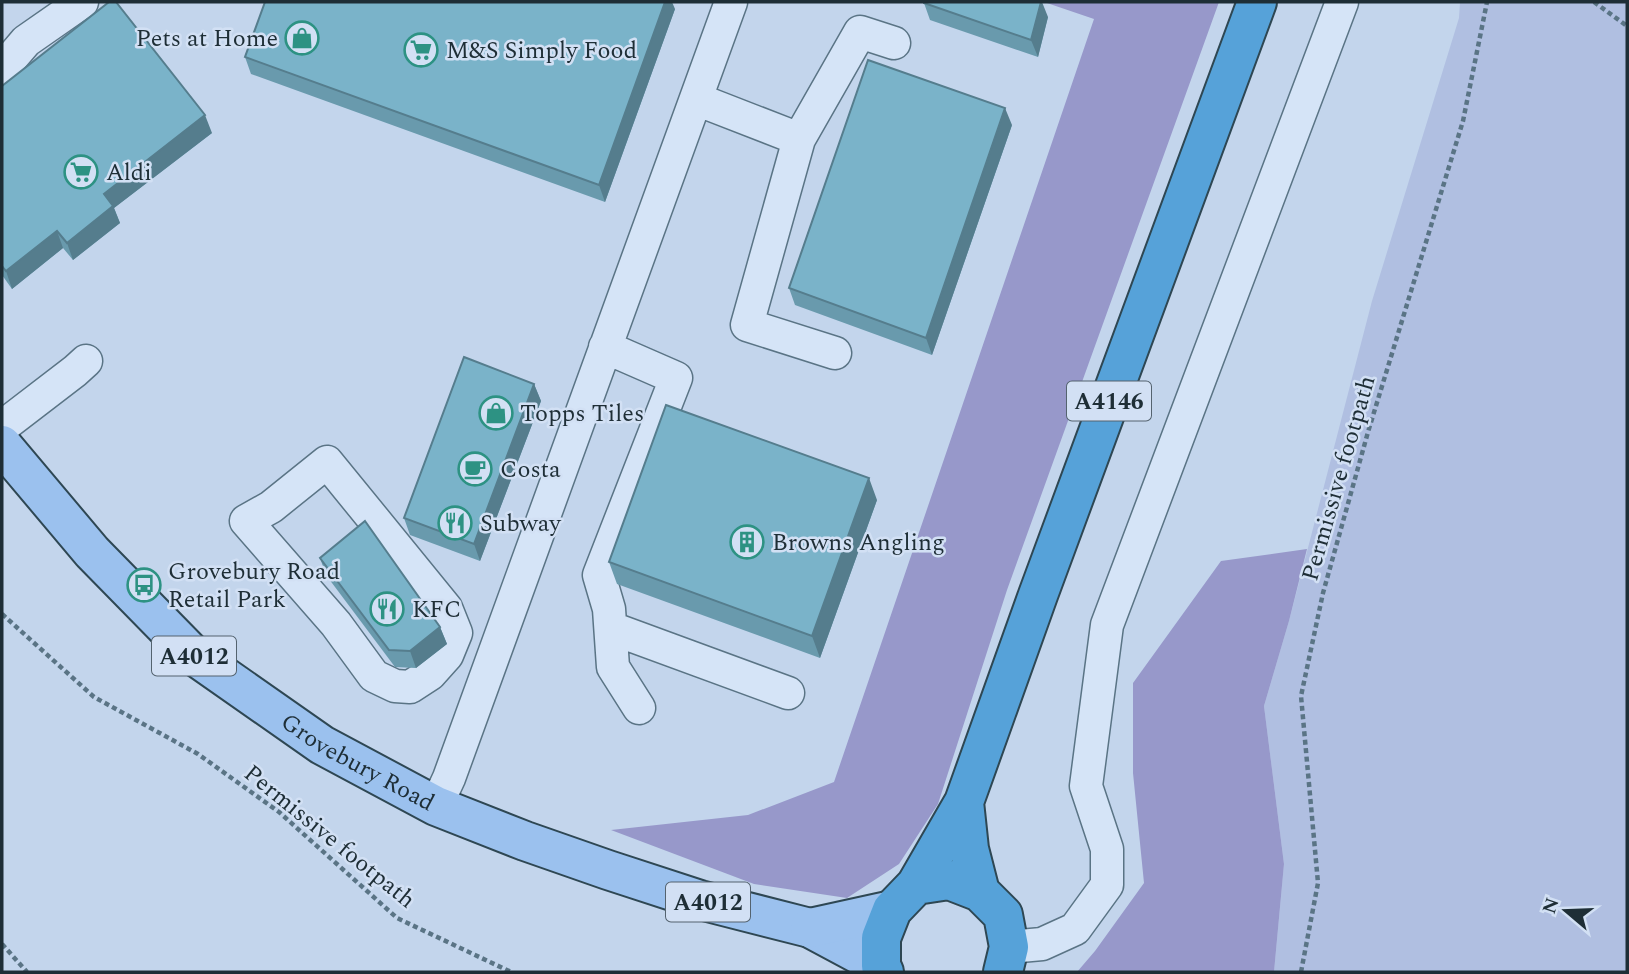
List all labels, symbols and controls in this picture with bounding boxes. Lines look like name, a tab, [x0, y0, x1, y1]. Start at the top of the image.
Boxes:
shop icon: Pets at Home	[283, 19, 321, 57]
place label: Pets at Home	[136, 21, 278, 57]
supermarket icon: M&S Simply Food	[402, 31, 440, 69]
place label: M&S Simply Food	[446, 33, 637, 69]
supermarket icon: Aldi	[62, 153, 100, 191]
place label: Aldi	[106, 155, 152, 191]
street label: Permissive footpath	[1292, 371, 1385, 585]
road number: A4146	[1067, 382, 1151, 420]
shop icon: Topps Tiles	[477, 394, 515, 432]
place label: Topps Tiles	[520, 396, 644, 432]
cafe icon: Costa	[456, 450, 494, 488]
place label: Costa	[500, 452, 561, 488]
restaurant icon: Subway	[436, 504, 474, 542]
place label: Subway	[480, 506, 562, 542]
building icon: Browns Angling	[728, 523, 766, 561]
place label: Browns Angling	[772, 525, 945, 561]
place label: Grovebury Road Retail Park	[168, 554, 340, 618]
bus stop icon: Grovebury Road Retail Park	[125, 566, 163, 604]
restaurant icon: KFC	[368, 590, 406, 628]
place label: KFC	[412, 592, 461, 628]
road number: A4012	[152, 636, 236, 676]
street label: Grovebury Road	[273, 704, 441, 821]
street label: Permissive footpath	[236, 756, 423, 918]
north arrow	[1531, 876, 1601, 946]
road number: A4012	[666, 882, 750, 922]
text: N	[1535, 894, 1568, 918]

